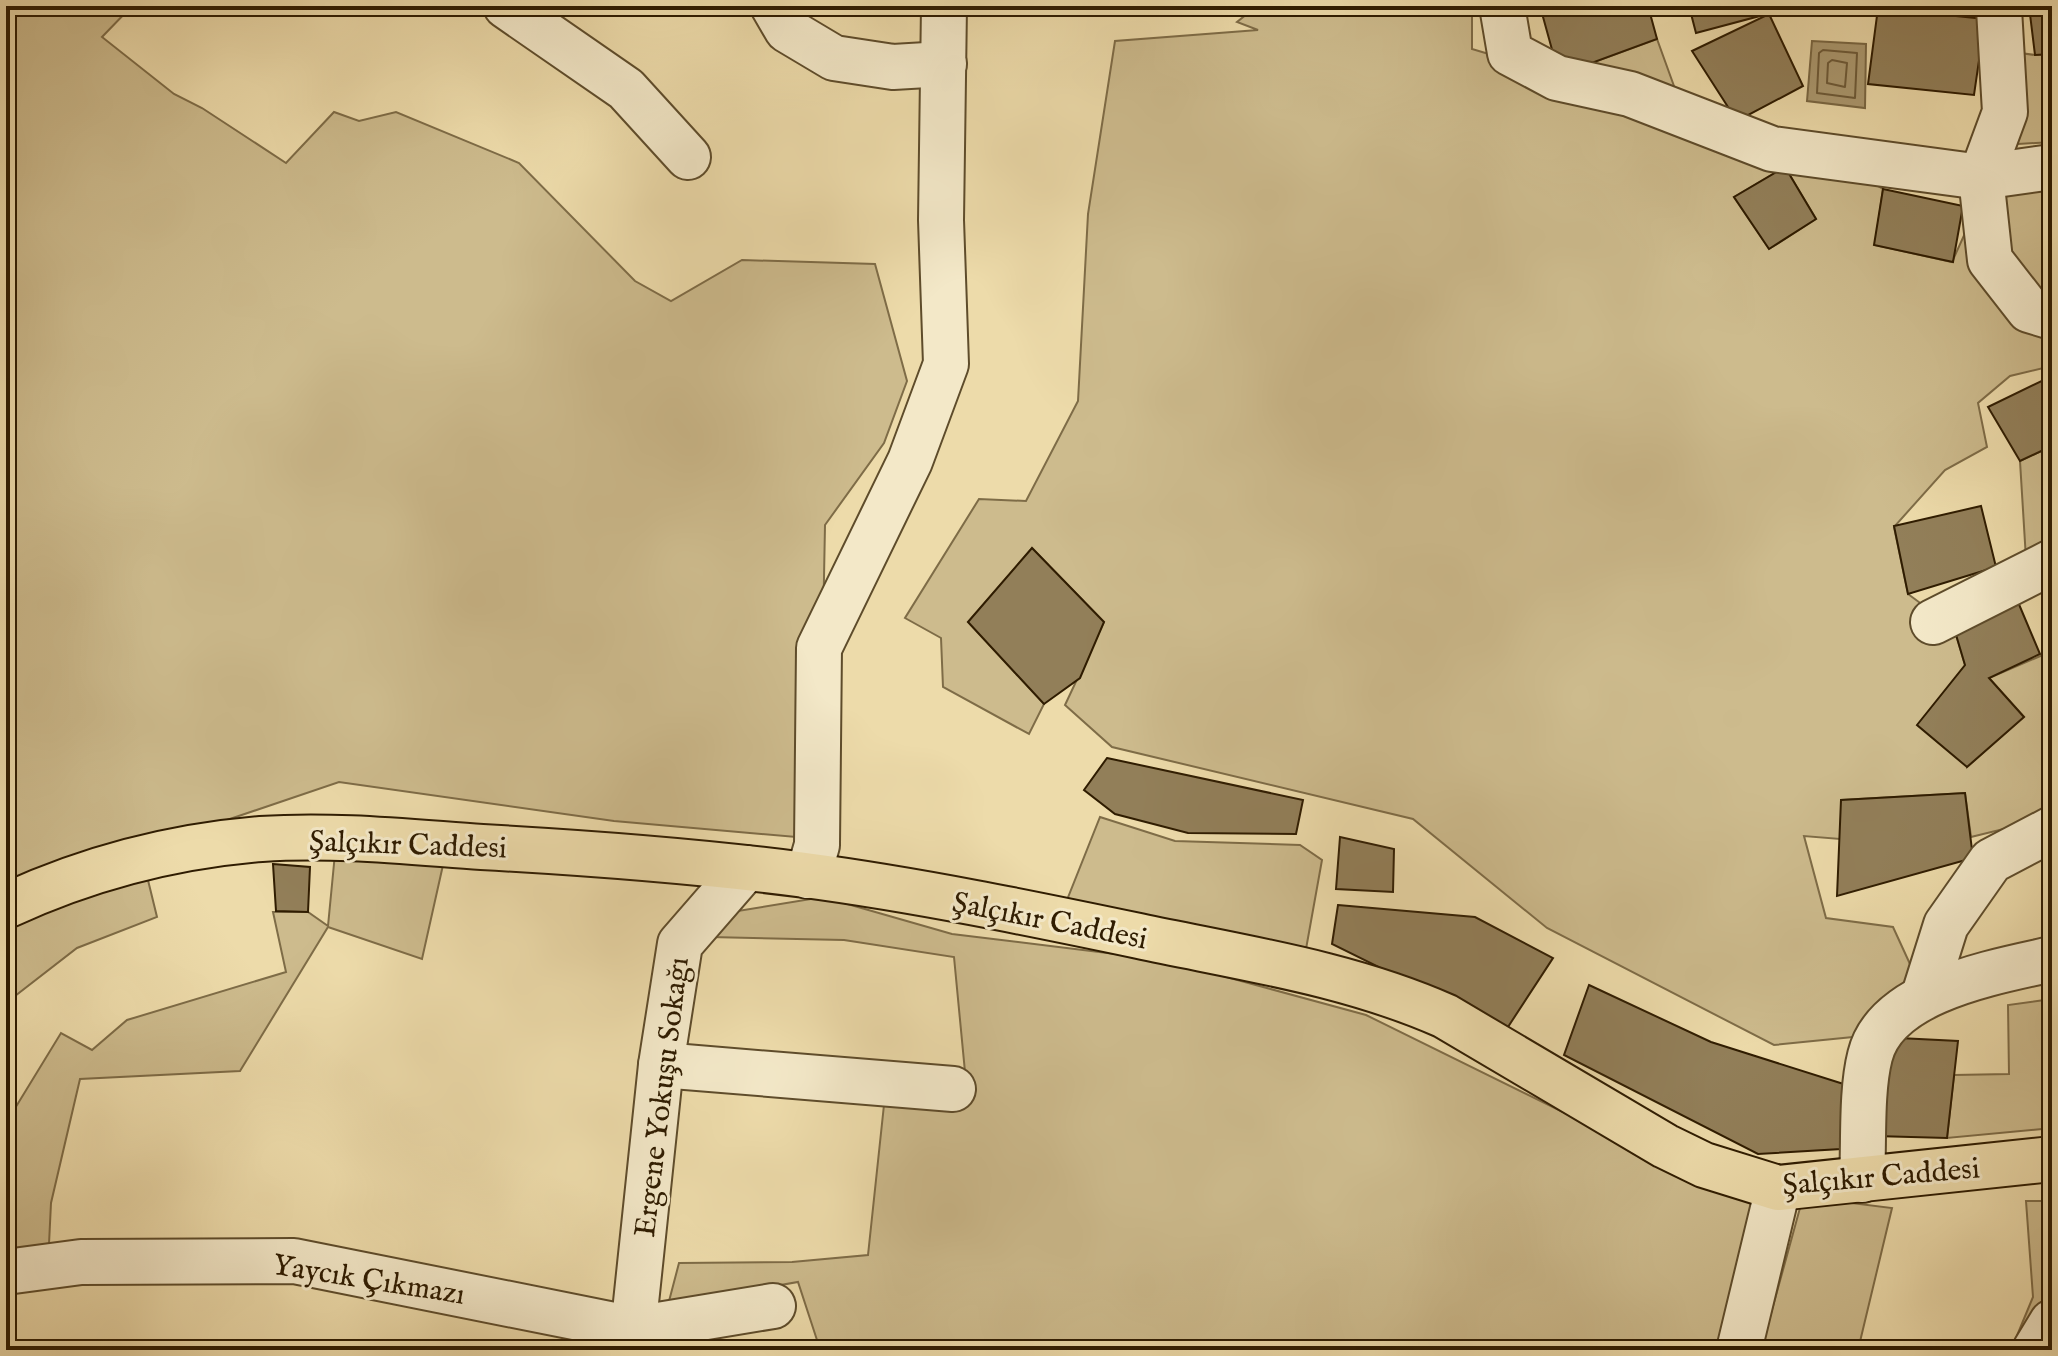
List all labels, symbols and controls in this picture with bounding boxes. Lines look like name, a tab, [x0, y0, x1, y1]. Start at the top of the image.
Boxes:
street label: Şalçıkır Caddesi	[308, 824, 507, 868]
street label: Şalçıkır Caddesi	[949, 884, 1150, 959]
street label: Ergene Yokuşu Sokağı	[627, 955, 699, 1239]
street label: Şalçıkır Caddesi	[1781, 1150, 1981, 1206]
street label: Yaycık Çıkmazı	[270, 1247, 467, 1315]

